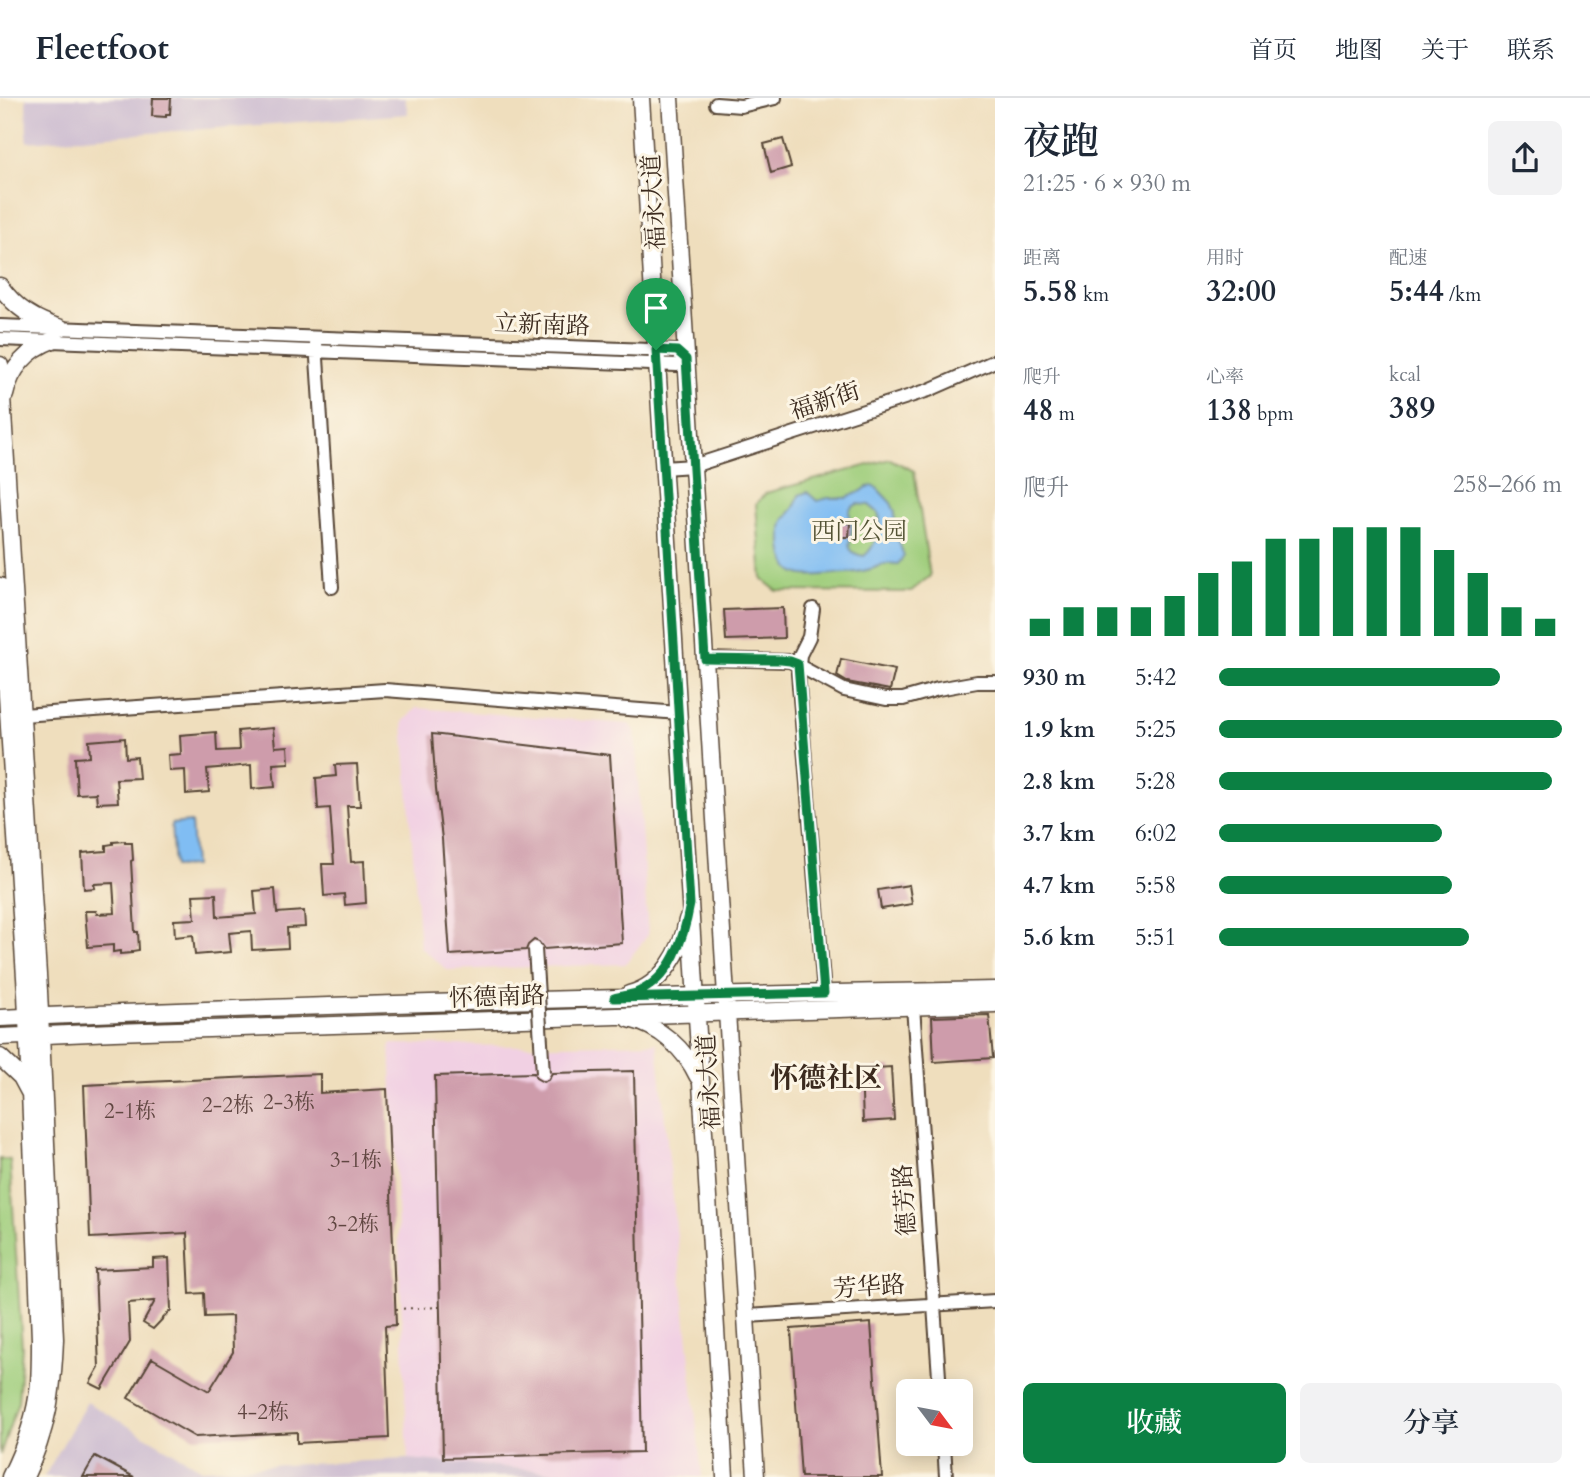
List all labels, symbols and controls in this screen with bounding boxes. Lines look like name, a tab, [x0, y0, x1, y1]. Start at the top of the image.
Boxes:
text: Fleetfoot	[35, 26, 169, 71]
text: 首页	[1249, 34, 1297, 67]
text: 地图	[1335, 34, 1383, 67]
text: 关于	[1421, 34, 1469, 67]
text: 联系	[1507, 34, 1555, 67]
text: 夜跑	[1023, 116, 1099, 168]
button: share	[1488, 121, 1562, 195]
street label: 福永大道	[635, 153, 673, 251]
text: 21:25 · 6 × 930 m	[1023, 168, 1191, 199]
text: 距离	[1023, 245, 1061, 271]
text: 用时	[1206, 245, 1244, 271]
text: 配速	[1389, 245, 1427, 271]
text: 5.58	[1023, 271, 1078, 312]
text: 32:00	[1206, 271, 1276, 312]
text: 5:44	[1389, 271, 1444, 312]
pin	[626, 278, 686, 350]
text: km	[1078, 282, 1109, 308]
text: /km	[1444, 282, 1481, 308]
icon: arrive	[637, 289, 675, 327]
street label: 立新南路	[493, 307, 591, 343]
text: kcal	[1389, 362, 1421, 388]
text: 爬升	[1023, 364, 1061, 390]
text: 心率	[1206, 364, 1244, 390]
street label: 福新街	[786, 374, 864, 428]
text: 389	[1389, 388, 1435, 429]
text: 48	[1023, 390, 1054, 431]
text: 138	[1206, 390, 1252, 431]
text: m	[1054, 401, 1075, 427]
text: bpm	[1252, 401, 1294, 427]
text: 258–266 m	[1453, 469, 1562, 500]
text: 爬升	[1023, 472, 1069, 503]
park label: 西门公园	[811, 515, 907, 548]
text: 930 m	[1023, 662, 1086, 693]
text: 5:42	[1135, 662, 1176, 693]
text: 1.9 km	[1023, 714, 1095, 745]
text: 5:25	[1135, 714, 1176, 745]
text: 2.8 km	[1023, 766, 1095, 797]
text: 5:28	[1135, 766, 1176, 797]
text: 3.7 km	[1023, 818, 1095, 849]
text: 6:02	[1135, 818, 1176, 849]
text: 4.7 km	[1023, 870, 1095, 901]
text: 5:58	[1135, 870, 1176, 901]
text: 5.6 km	[1023, 922, 1095, 953]
text: 5:51	[1135, 922, 1176, 953]
street label: 怀德南路	[448, 979, 546, 1015]
street label: 福永大道	[690, 1033, 728, 1131]
district label: 怀德社区	[770, 1059, 882, 1097]
house number: 2-3栋	[263, 1088, 315, 1117]
house number: 2-2栋	[202, 1091, 254, 1120]
house number: 2-1栋	[104, 1097, 156, 1126]
house number: 3-1栋	[330, 1146, 382, 1175]
street label: 德芳路	[886, 1163, 924, 1237]
house number: 3-2栋	[327, 1210, 379, 1239]
street label: 芳华路	[832, 1268, 906, 1306]
north arrow	[896, 1379, 973, 1456]
map controls	[896, 1379, 973, 1456]
button: 收藏	[1023, 1383, 1286, 1463]
button: 分享	[1300, 1383, 1562, 1463]
house number: 4-2栋	[237, 1398, 289, 1427]

